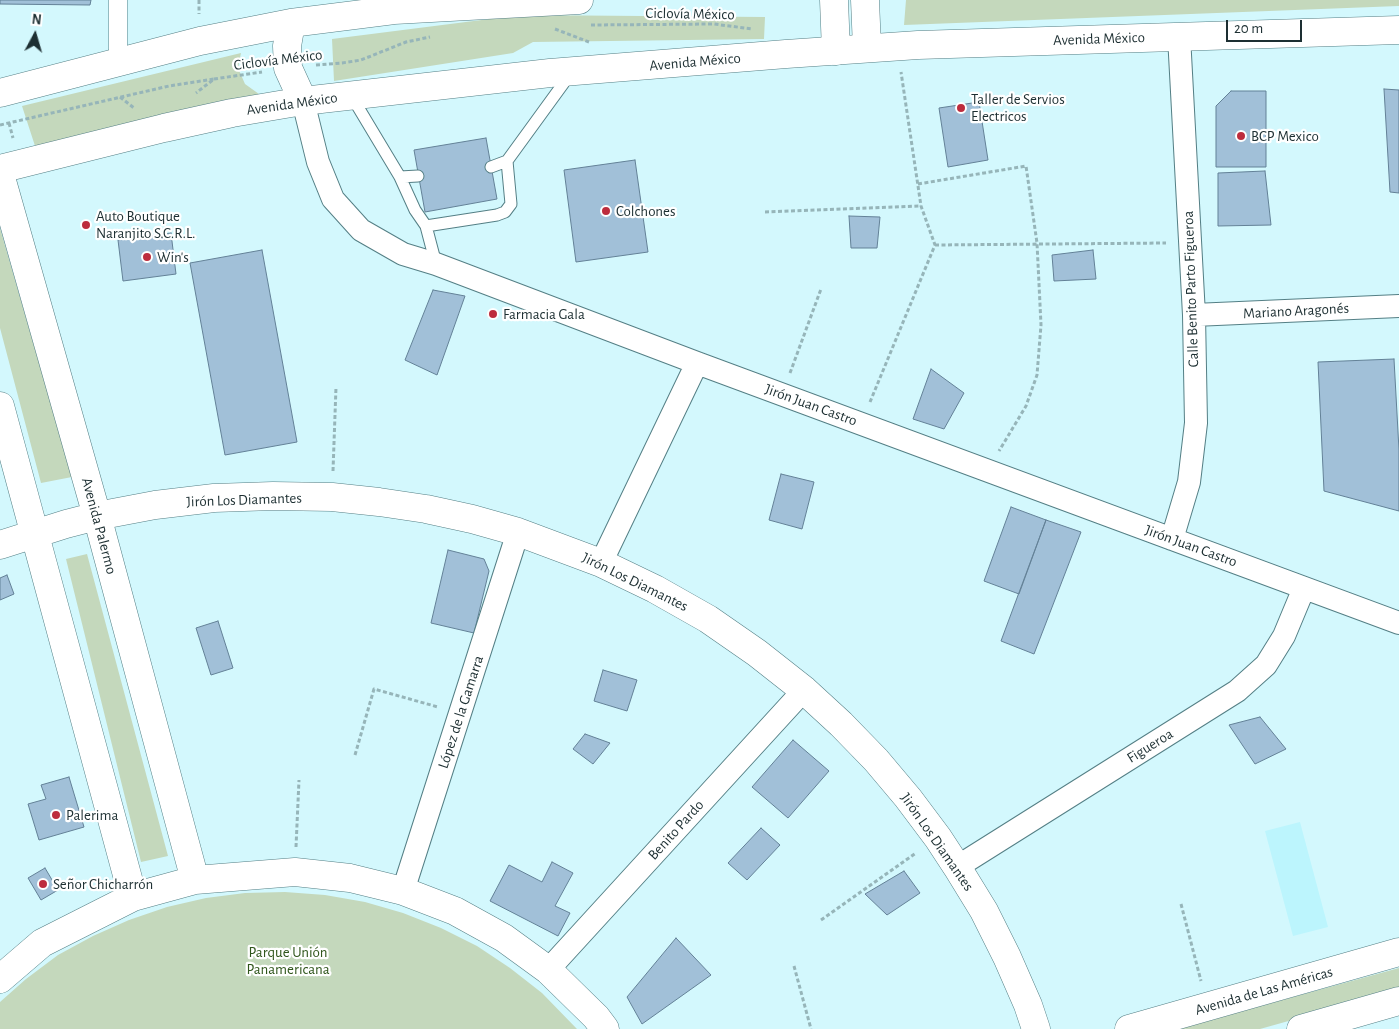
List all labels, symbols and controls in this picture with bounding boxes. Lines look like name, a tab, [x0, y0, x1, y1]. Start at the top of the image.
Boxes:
street label: Ciclovía México	[645, 4, 735, 24]
north arrow	[10, 10, 60, 60]
scale bar	[1229, 10, 1305, 42]
text: N	[31, 13, 42, 28]
text: 20 m	[1234, 21, 1263, 36]
street label: Avenida México	[1053, 28, 1145, 50]
street label: Ciclovía México	[233, 46, 323, 74]
street label: Avenida México	[649, 49, 741, 75]
street label: Avenida México	[245, 89, 339, 119]
place label: Taller de Servios Electricos	[971, 90, 1065, 125]
marker: Taller de Servios Electricos	[955, 102, 967, 114]
place label: BCP Mexico	[1251, 127, 1319, 145]
marker: BCP Mexico	[1235, 130, 1247, 142]
place label: Colchones	[616, 202, 676, 220]
marker: Colchones	[600, 205, 612, 217]
place label: Auto Boutique Naranjito S.C.R.L.	[96, 207, 196, 242]
street label: Calle Benito Parto Figueroa	[1179, 210, 1203, 368]
marker: Auto Boutique Naranjito S.C.R.L.	[80, 219, 92, 231]
place label: Win's	[157, 248, 189, 266]
marker: Win's	[141, 251, 153, 263]
street label: Mariano Aragonés	[1243, 299, 1349, 323]
place label: Farmacia Gala	[503, 305, 585, 323]
marker: Farmacia Gala	[487, 308, 499, 320]
street label: Jirón Juan Castro	[762, 380, 860, 430]
street label: Avenida Palermo	[77, 476, 121, 576]
street label: Jirón Los Diamantes	[186, 489, 302, 511]
street label: Jirón Juan Castro	[1142, 521, 1240, 571]
street label: Jirón Los Diamantes	[579, 549, 691, 615]
street label: López de la Gamarra	[434, 653, 488, 771]
street label: Figueroa	[1124, 725, 1176, 767]
street label: Jirón Los Diamantes	[896, 789, 978, 895]
street label: Benito Pardo	[644, 796, 708, 864]
place label: Palerima	[66, 806, 118, 824]
marker: Palerima	[50, 809, 62, 821]
place label: Señor Chicharrón	[53, 875, 153, 893]
marker: Señor Chicharrón	[37, 878, 49, 890]
park label: Parque Unión Panamericana	[246, 943, 330, 978]
street label: Avenida de Las Américas	[1193, 963, 1335, 1019]

